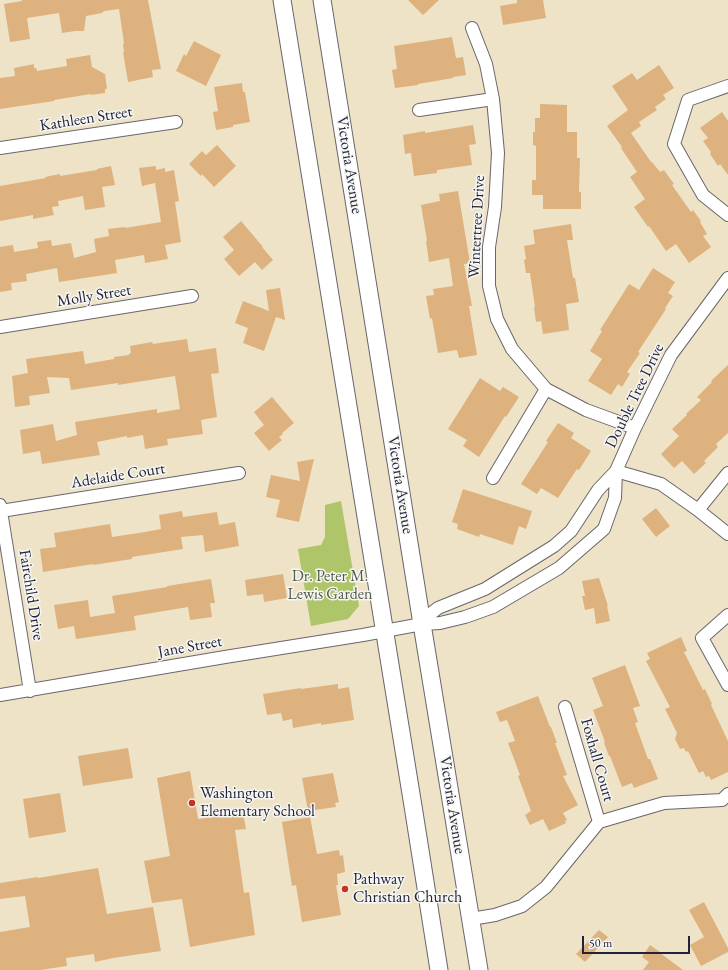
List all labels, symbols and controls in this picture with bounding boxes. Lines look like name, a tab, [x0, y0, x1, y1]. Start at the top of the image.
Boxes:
street label: Kathleen Street	[38, 102, 134, 136]
street label: Victoria Avenue	[332, 115, 366, 215]
street label: Wintertree Drive	[465, 175, 489, 279]
street label: Molly Street	[56, 281, 132, 311]
street label: Double Tree Drive	[601, 341, 669, 451]
street label: Victoria Avenue	[383, 435, 417, 535]
street label: Adelaide Court	[70, 459, 166, 493]
street label: Fairchild Drive	[14, 548, 48, 642]
park label: Dr. Peter M. Lewis Garden	[287, 567, 373, 605]
street label: Jane Street	[156, 632, 224, 662]
street label: Foxhall Court	[576, 716, 618, 804]
street label: Victoria Avenue	[435, 755, 469, 855]
place label: Washington Elementary School	[200, 784, 315, 822]
marker: Washington Elementary School	[187, 798, 197, 808]
place label: Pathway Christian Church	[353, 870, 462, 908]
marker: Pathway Christian Church	[340, 884, 350, 894]
scale bar	[584, 928, 692, 954]
text: 50 m	[589, 935, 612, 951]

